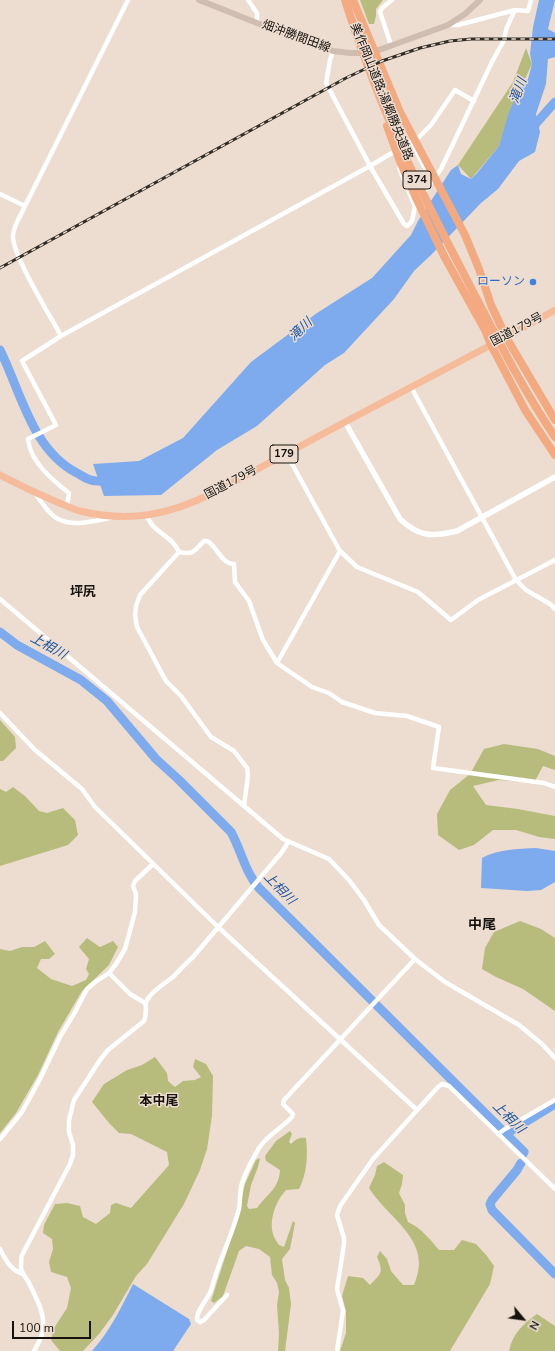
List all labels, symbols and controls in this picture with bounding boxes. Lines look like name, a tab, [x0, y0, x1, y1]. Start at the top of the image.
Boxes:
street label: 畑沖勝間田線	[260, 18, 332, 56]
street label: 美作岡山道路;湯郷勝央道路	[347, 21, 415, 163]
water label: 滝川	[507, 76, 531, 106]
road number: 374	[403, 171, 431, 189]
place label: ローソン	[477, 275, 525, 289]
marker: ローソン	[528, 277, 538, 287]
street label: 国道179号	[488, 310, 546, 350]
water label: 滝川	[286, 315, 316, 345]
road number: 179	[270, 445, 298, 463]
street label: 国道179号	[202, 463, 260, 503]
district label: 坪尻	[70, 585, 96, 601]
water label: 上相川	[27, 631, 69, 663]
water label: 上相川	[260, 870, 298, 908]
district label: 中尾	[468, 918, 496, 934]
district label: 本中尾	[140, 1094, 178, 1110]
water label: 上相川	[489, 1099, 527, 1137]
north arrow	[503, 1299, 543, 1339]
scale bar	[14, 1313, 93, 1339]
text: N	[525, 1318, 542, 1332]
text: 100 m	[19, 1320, 54, 1336]

